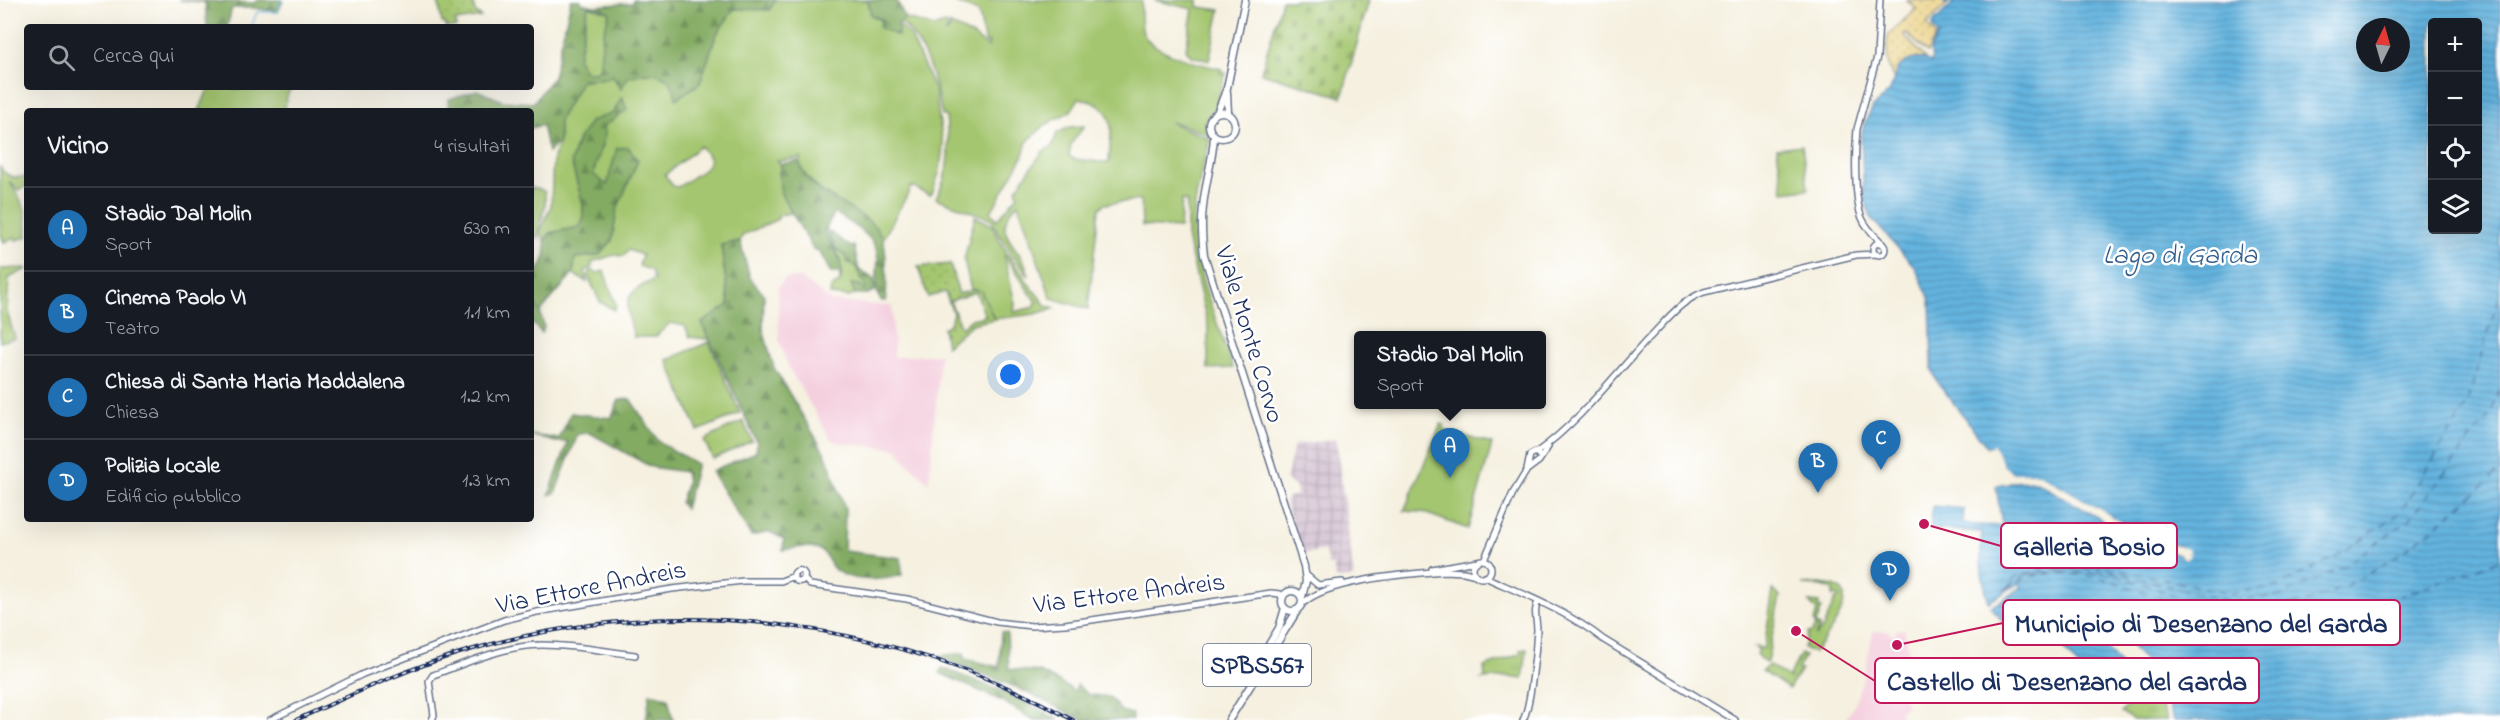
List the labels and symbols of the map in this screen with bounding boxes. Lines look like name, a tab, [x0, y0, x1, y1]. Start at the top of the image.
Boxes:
north arrow	[2356, 18, 2410, 72]
water label: Lago di Garda	[2103, 237, 2257, 277]
street label: Viale Monte Corvo	[1203, 241, 1293, 428]
your location	[996, 360, 1025, 389]
pin: C	[1862, 420, 1900, 470]
pin: A	[1430, 428, 1470, 478]
pin: B	[1798, 444, 1838, 493]
callout: Galleria Bosio	[2001, 523, 2177, 568]
text: Galleria Bosio	[2013, 529, 2165, 568]
street label: Via Ettore Andreis	[492, 552, 690, 626]
pin: D	[1870, 552, 1910, 601]
street label: Via Ettore Andreis	[1030, 564, 1227, 626]
callout: Municipio di Desenzano del Garda	[2003, 600, 2400, 645]
text: Municipio di Desenzano del Garda	[2014, 606, 2388, 645]
road number: SPBS567	[1203, 644, 1311, 686]
callout: Castello di Desenzano del Garda	[1875, 658, 2259, 703]
text: Castello di Desenzano del Garda	[1887, 664, 2247, 703]

